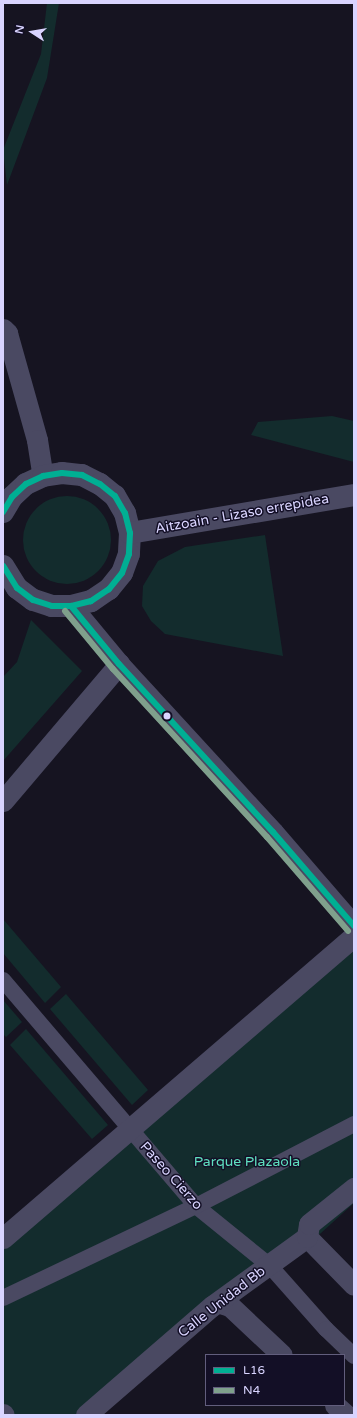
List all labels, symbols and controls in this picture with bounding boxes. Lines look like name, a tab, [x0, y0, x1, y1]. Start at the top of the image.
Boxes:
north arrow	[12, 12, 52, 52]
text: N	[12, 24, 27, 35]
street label: Aitzoain - Lizaso errepidea	[154, 490, 330, 538]
unlabelled marker	[162, 711, 172, 721]
street label: Paseo Cierzo	[136, 1139, 206, 1213]
park label: Parque Plazaola	[194, 1154, 300, 1170]
street label: Calle Unidad Bb	[175, 1263, 269, 1341]
legend	[205, 1354, 345, 1406]
text: L16	[243, 1363, 265, 1377]
text: N4	[243, 1383, 260, 1397]

